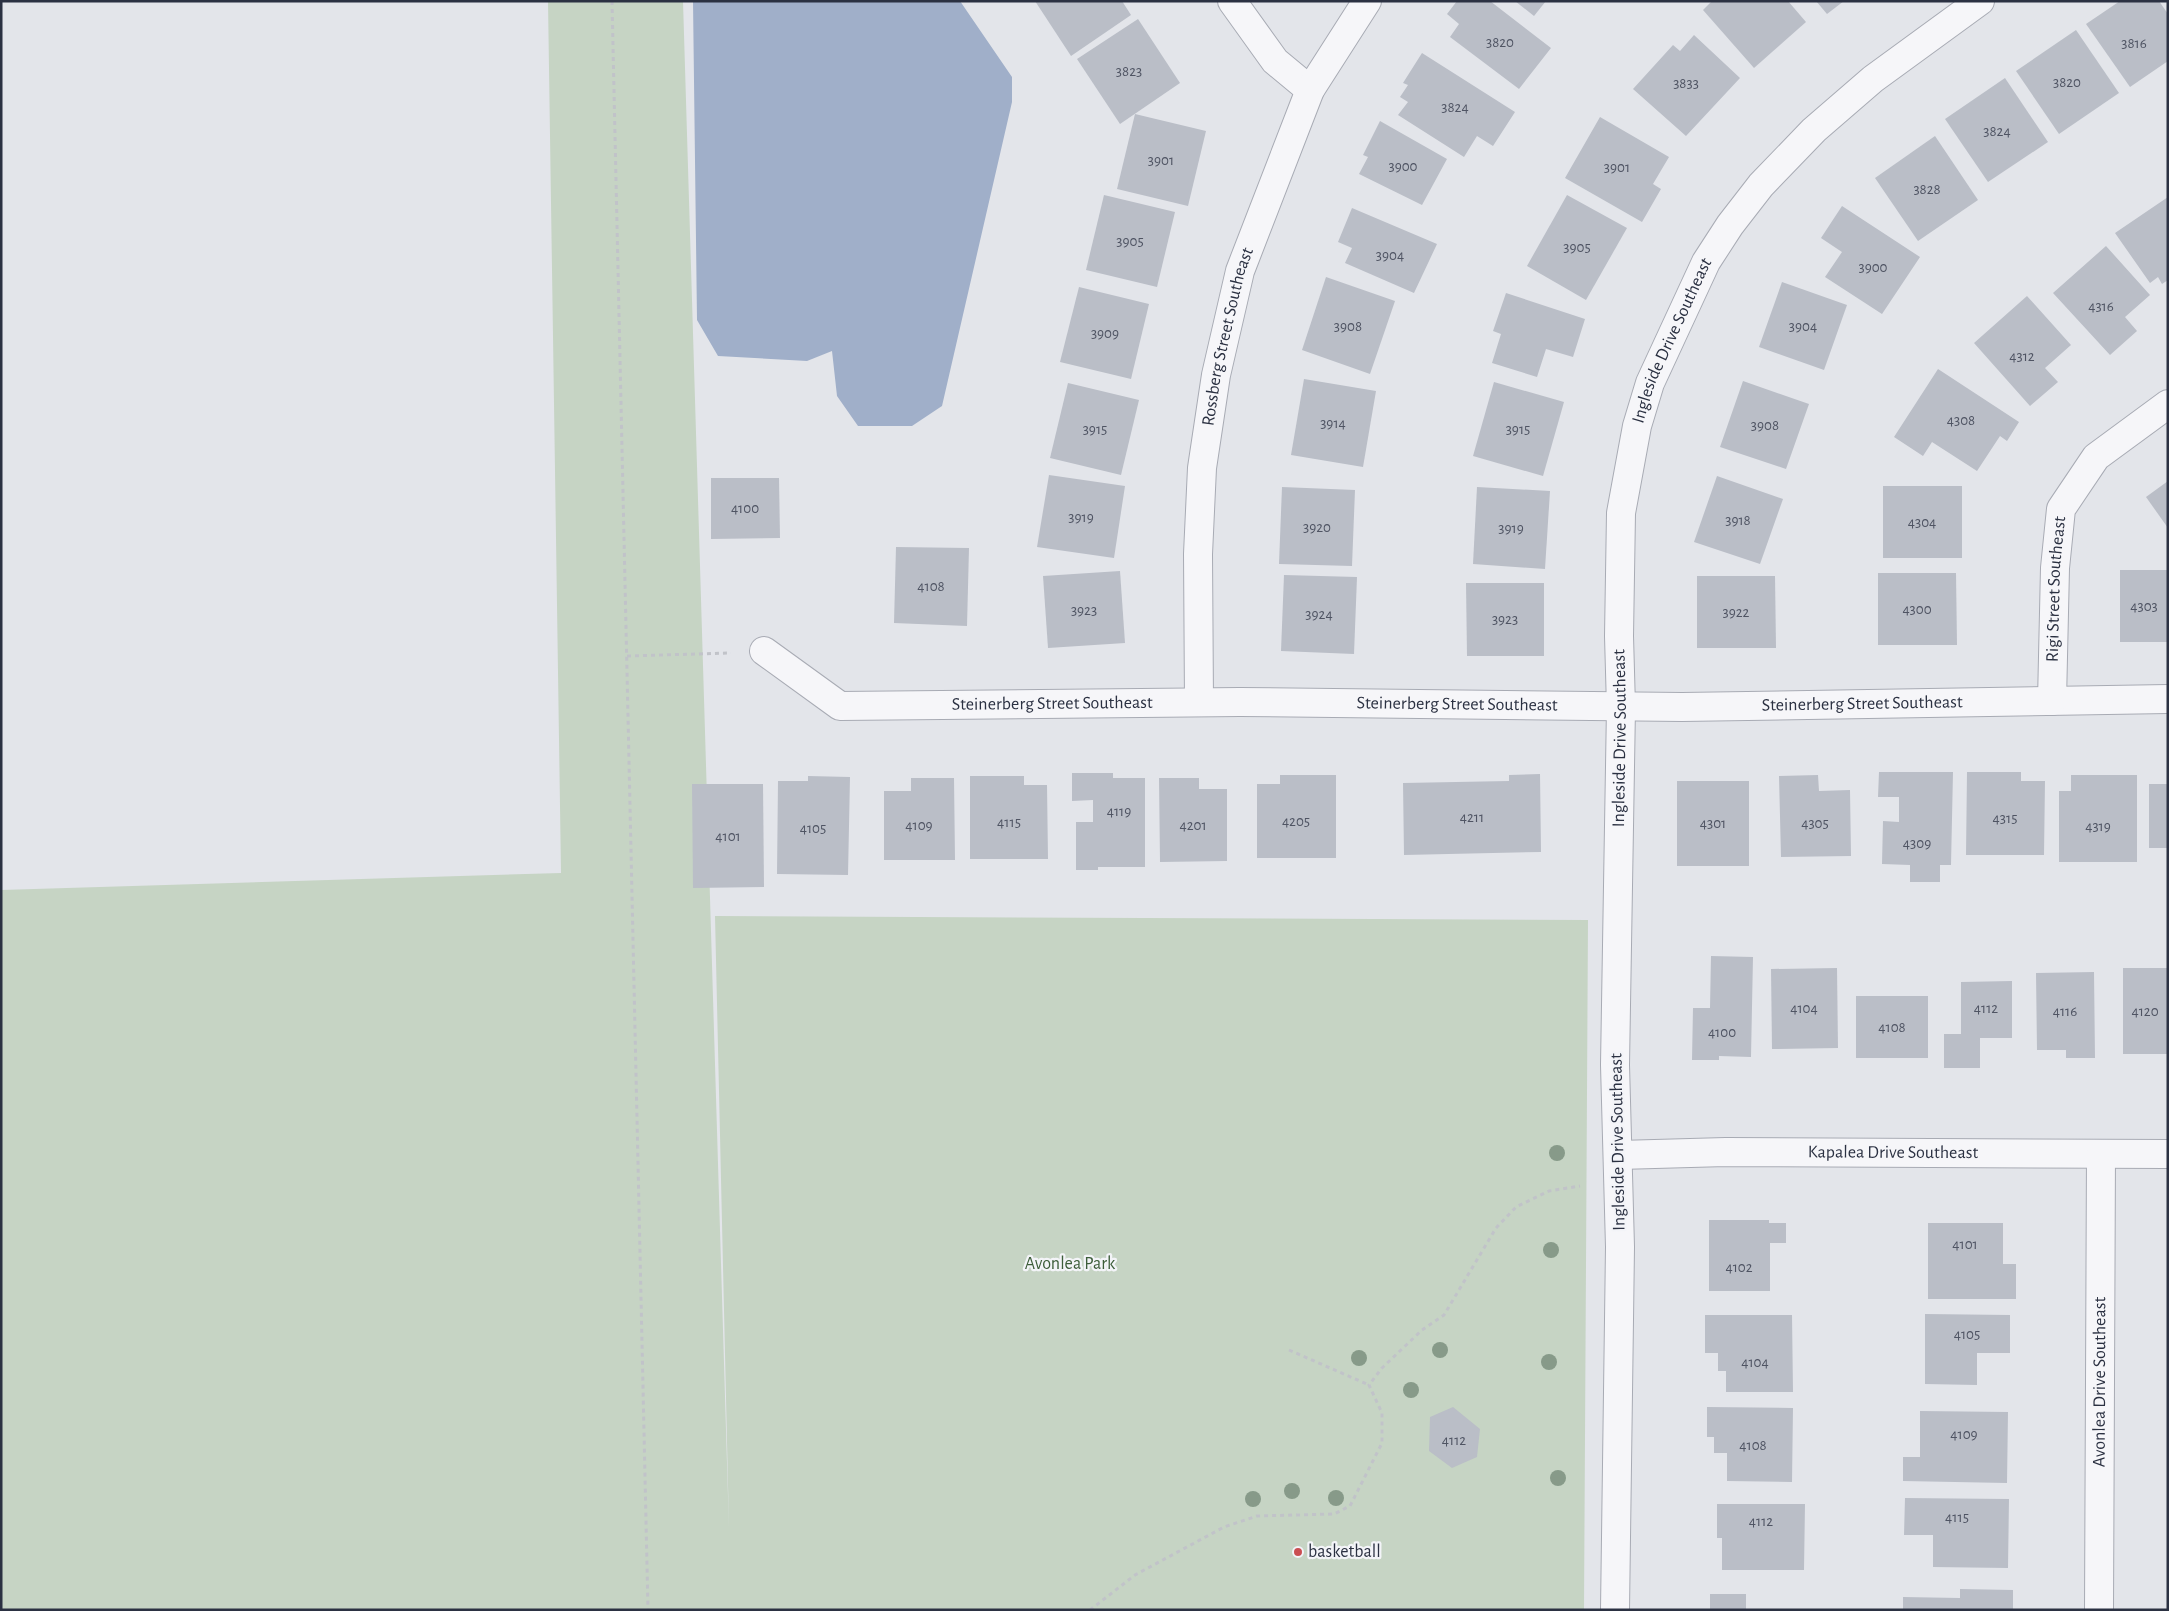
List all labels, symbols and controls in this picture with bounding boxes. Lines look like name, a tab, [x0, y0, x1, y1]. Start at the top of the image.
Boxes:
house number: 3820	[1486, 35, 1514, 50]
house number: 3816	[2121, 36, 2147, 51]
house number: 3823	[1116, 64, 1142, 79]
house number: 3820	[2053, 75, 2081, 90]
house number: 3833	[1673, 76, 1699, 91]
house number: 3824	[1441, 100, 1469, 115]
house number: 3824	[1983, 124, 2011, 139]
house number: 3901	[1148, 153, 1174, 168]
house number: 3900	[1388, 159, 1418, 174]
house number: 3901	[1604, 160, 1630, 175]
house number: 3828	[1913, 182, 1941, 197]
house number: 3905	[1116, 234, 1144, 249]
house number: 3905	[1563, 240, 1591, 255]
street label: Rossberg Street Southeast	[1199, 245, 1257, 427]
house number: 3904	[1376, 248, 1404, 263]
street label: Ingleside Drive Southeast	[1629, 254, 1715, 425]
house number: 3900	[1858, 260, 1888, 275]
house number: 4316	[2088, 299, 2114, 314]
house number: 3908	[1334, 319, 1362, 334]
house number: 3904	[1789, 319, 1817, 334]
house number: 3909	[1091, 326, 1119, 341]
house number: 4312	[2009, 349, 2035, 364]
house number: 4308	[1947, 413, 1975, 428]
house number: 3914	[1320, 416, 1346, 431]
house number: 3908	[1751, 418, 1779, 433]
house number: 3915	[1083, 422, 1107, 437]
house number: 3915	[1506, 422, 1530, 437]
house number: 4100	[731, 501, 759, 516]
house number: 3919	[1068, 510, 1094, 525]
house number: 3918	[1725, 513, 1751, 528]
house number: 4304	[1908, 515, 1936, 530]
street label: Rigi Street Southeast	[2044, 515, 2069, 662]
house number: 3920	[1303, 520, 1331, 535]
house number: 3919	[1498, 521, 1524, 536]
house number: 4108	[917, 579, 945, 594]
house number: 4303	[2130, 599, 2158, 614]
house number: 4300	[1902, 602, 1932, 617]
house number: 3923	[1071, 603, 1097, 618]
house number: 3922	[1723, 605, 1750, 620]
house number: 3924	[1305, 607, 1333, 622]
house number: 3923	[1492, 612, 1518, 627]
street label: Ingleside Drive Southeast	[1610, 649, 1630, 827]
street label: Steinerberg Street Southeast	[1761, 693, 1963, 715]
street label: Steinerberg Street Southeast	[952, 694, 1153, 714]
street label: Steinerberg Street Southeast	[1357, 694, 1558, 715]
house number: 4119	[1107, 804, 1131, 819]
house number: 4211	[1460, 810, 1484, 825]
house number: 4315	[1993, 811, 2017, 826]
house number: 4205	[1282, 814, 1310, 829]
house number: 4115	[997, 815, 1021, 830]
house number: 4301	[1700, 816, 1726, 831]
house number: 4305	[1801, 816, 1829, 831]
house number: 4109	[905, 818, 933, 833]
house number: 4201	[1179, 818, 1207, 833]
house number: 4319	[2085, 819, 2111, 834]
house number: 4105	[800, 821, 826, 836]
house number: 4101	[715, 829, 741, 844]
house number: 4309	[1903, 836, 1931, 851]
house number: 4104	[1790, 1001, 1818, 1016]
house number: 4112	[1974, 1001, 1998, 1016]
house number: 4116	[2053, 1004, 2077, 1019]
house number: 4120	[2131, 1004, 2159, 1019]
house number: 4108	[1878, 1020, 1906, 1035]
house number: 4100	[1708, 1025, 1736, 1040]
street label: Ingleside Drive Southeast	[1607, 1053, 1629, 1231]
street label: Kapalea Drive Southeast	[1808, 1143, 1978, 1162]
house number: 4101	[1952, 1237, 1978, 1252]
park label: Avonlea Park	[1025, 1255, 1116, 1273]
house number: 4102	[1725, 1260, 1753, 1275]
street label: Avonlea Drive Southeast	[2091, 1297, 2109, 1467]
house number: 4105	[1954, 1327, 1980, 1342]
house number: 4104	[1741, 1355, 1769, 1370]
house number: 4109	[1950, 1427, 1978, 1442]
house number: 4112	[1442, 1433, 1466, 1448]
house number: 4108	[1739, 1438, 1767, 1453]
house number: 4115	[1945, 1510, 1969, 1525]
house number: 4112	[1749, 1514, 1773, 1529]
place label: basketball	[1308, 1543, 1381, 1561]
marker: basketball	[1292, 1546, 1304, 1558]

